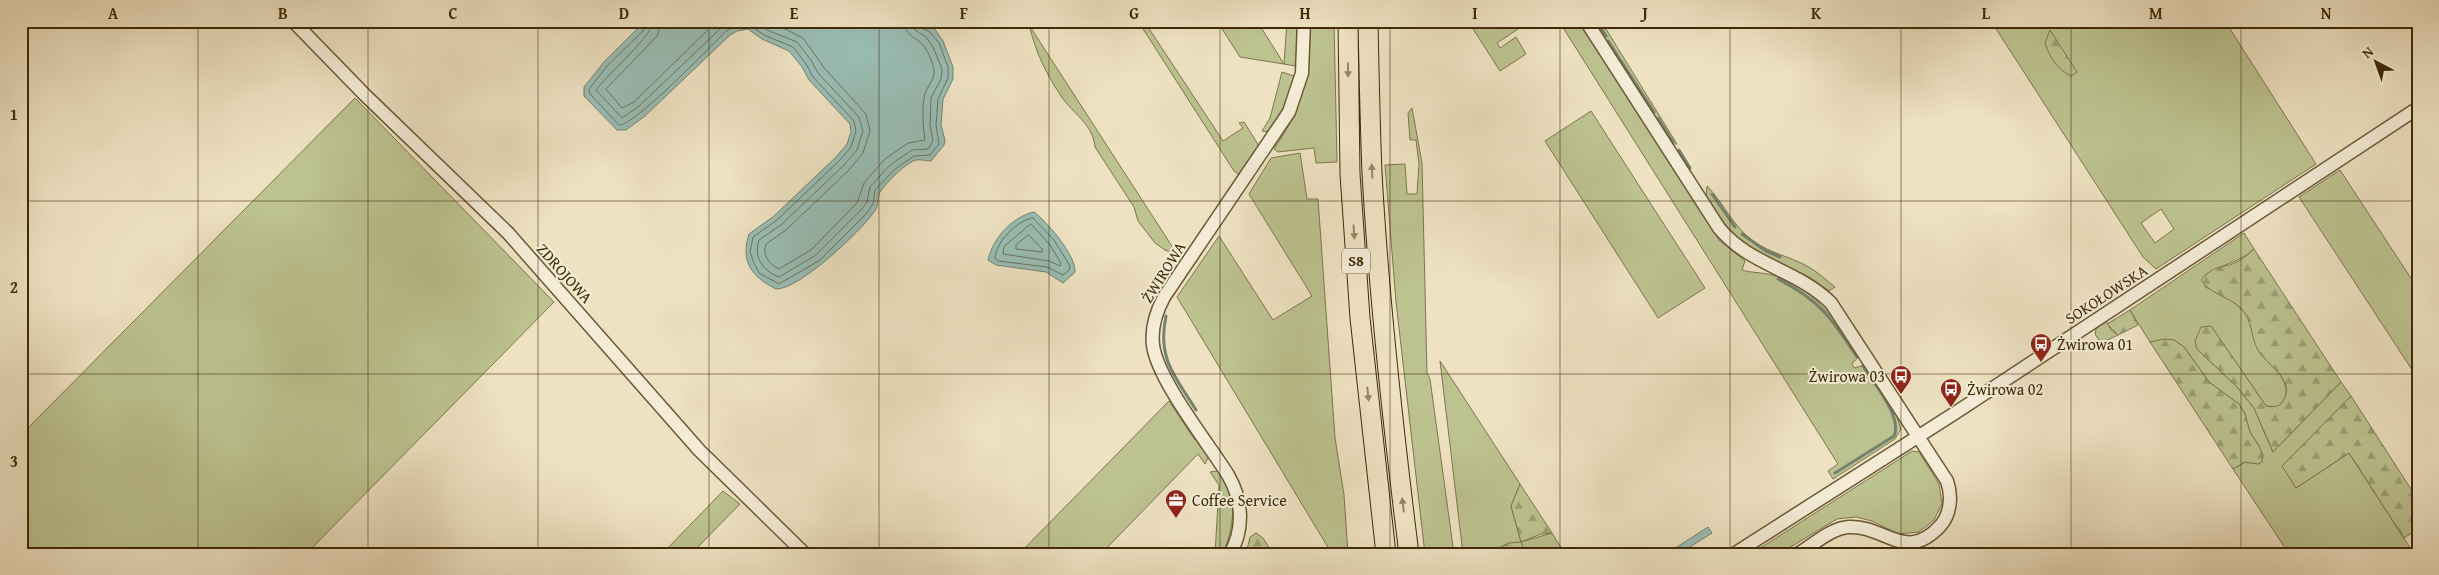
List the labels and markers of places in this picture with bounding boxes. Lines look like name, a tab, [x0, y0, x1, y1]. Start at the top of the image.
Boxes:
bus stop icon: Żwirowa 01	[2029, 332, 2053, 363]
place label: Żwirowa 01	[2057, 332, 2133, 356]
place label: Żwirowa 03	[1809, 364, 1885, 388]
bus stop icon: Żwirowa 03	[1889, 364, 1913, 395]
bus stop icon: Żwirowa 02	[1939, 377, 1963, 408]
place label: Żwirowa 02	[1967, 377, 2043, 401]
office icon: Coffee Service	[1164, 488, 1188, 519]
place label: Coffee Service	[1192, 488, 1287, 512]

